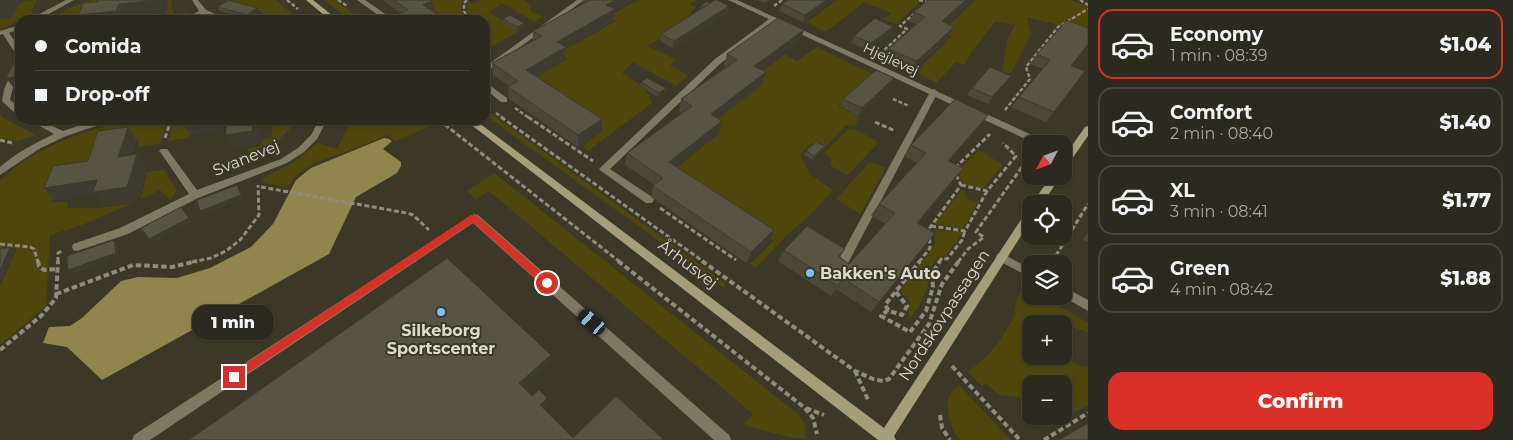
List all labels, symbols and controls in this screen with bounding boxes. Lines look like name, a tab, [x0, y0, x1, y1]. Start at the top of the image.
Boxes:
icon: car	[1110, 22, 1155, 67]
text: Economy	[1170, 23, 1263, 46]
text: $1.04	[1440, 33, 1491, 56]
text: Comida	[65, 35, 141, 58]
street label: Hjejlevej	[860, 38, 922, 80]
text: 1 min · 08:39	[1170, 46, 1267, 65]
text: Drop-off	[65, 83, 149, 106]
icon: car	[1110, 100, 1155, 145]
text: Comfort	[1170, 101, 1252, 124]
text: $1.40	[1439, 111, 1491, 134]
text: 2 min · 08:40	[1170, 124, 1273, 143]
north arrow	[1022, 135, 1072, 185]
map controls	[1022, 135, 1072, 425]
street label: Svanevej	[210, 136, 282, 180]
icon: car	[1110, 178, 1155, 223]
text: XL	[1170, 179, 1195, 202]
text: $1.77	[1442, 189, 1491, 212]
button: locate	[1022, 195, 1072, 245]
text: 3 min · 08:41	[1170, 202, 1268, 221]
street label: Århusvej	[655, 235, 722, 292]
street label: Nordskovpassagen	[895, 246, 993, 384]
button: layers	[1022, 255, 1072, 305]
icon: car	[1110, 256, 1155, 301]
text: Green	[1170, 257, 1230, 280]
place label: Bakken's Auto	[820, 264, 941, 283]
marker: Bakken's Auto	[804, 267, 816, 279]
text: $1.88	[1440, 267, 1491, 290]
route start	[536, 272, 558, 294]
text: 4 min · 08:42	[1170, 280, 1273, 299]
callout: 1 min	[193, 304, 275, 340]
marker: Silkeborg Sportscenter	[435, 306, 447, 318]
car	[575, 306, 608, 338]
text: 1 min	[211, 313, 255, 332]
button: +	[1022, 315, 1072, 365]
place label: Silkeborg Sportscenter	[387, 321, 495, 358]
route end	[223, 366, 245, 388]
button: Confirm	[1108, 372, 1493, 430]
button: −	[1022, 375, 1072, 425]

